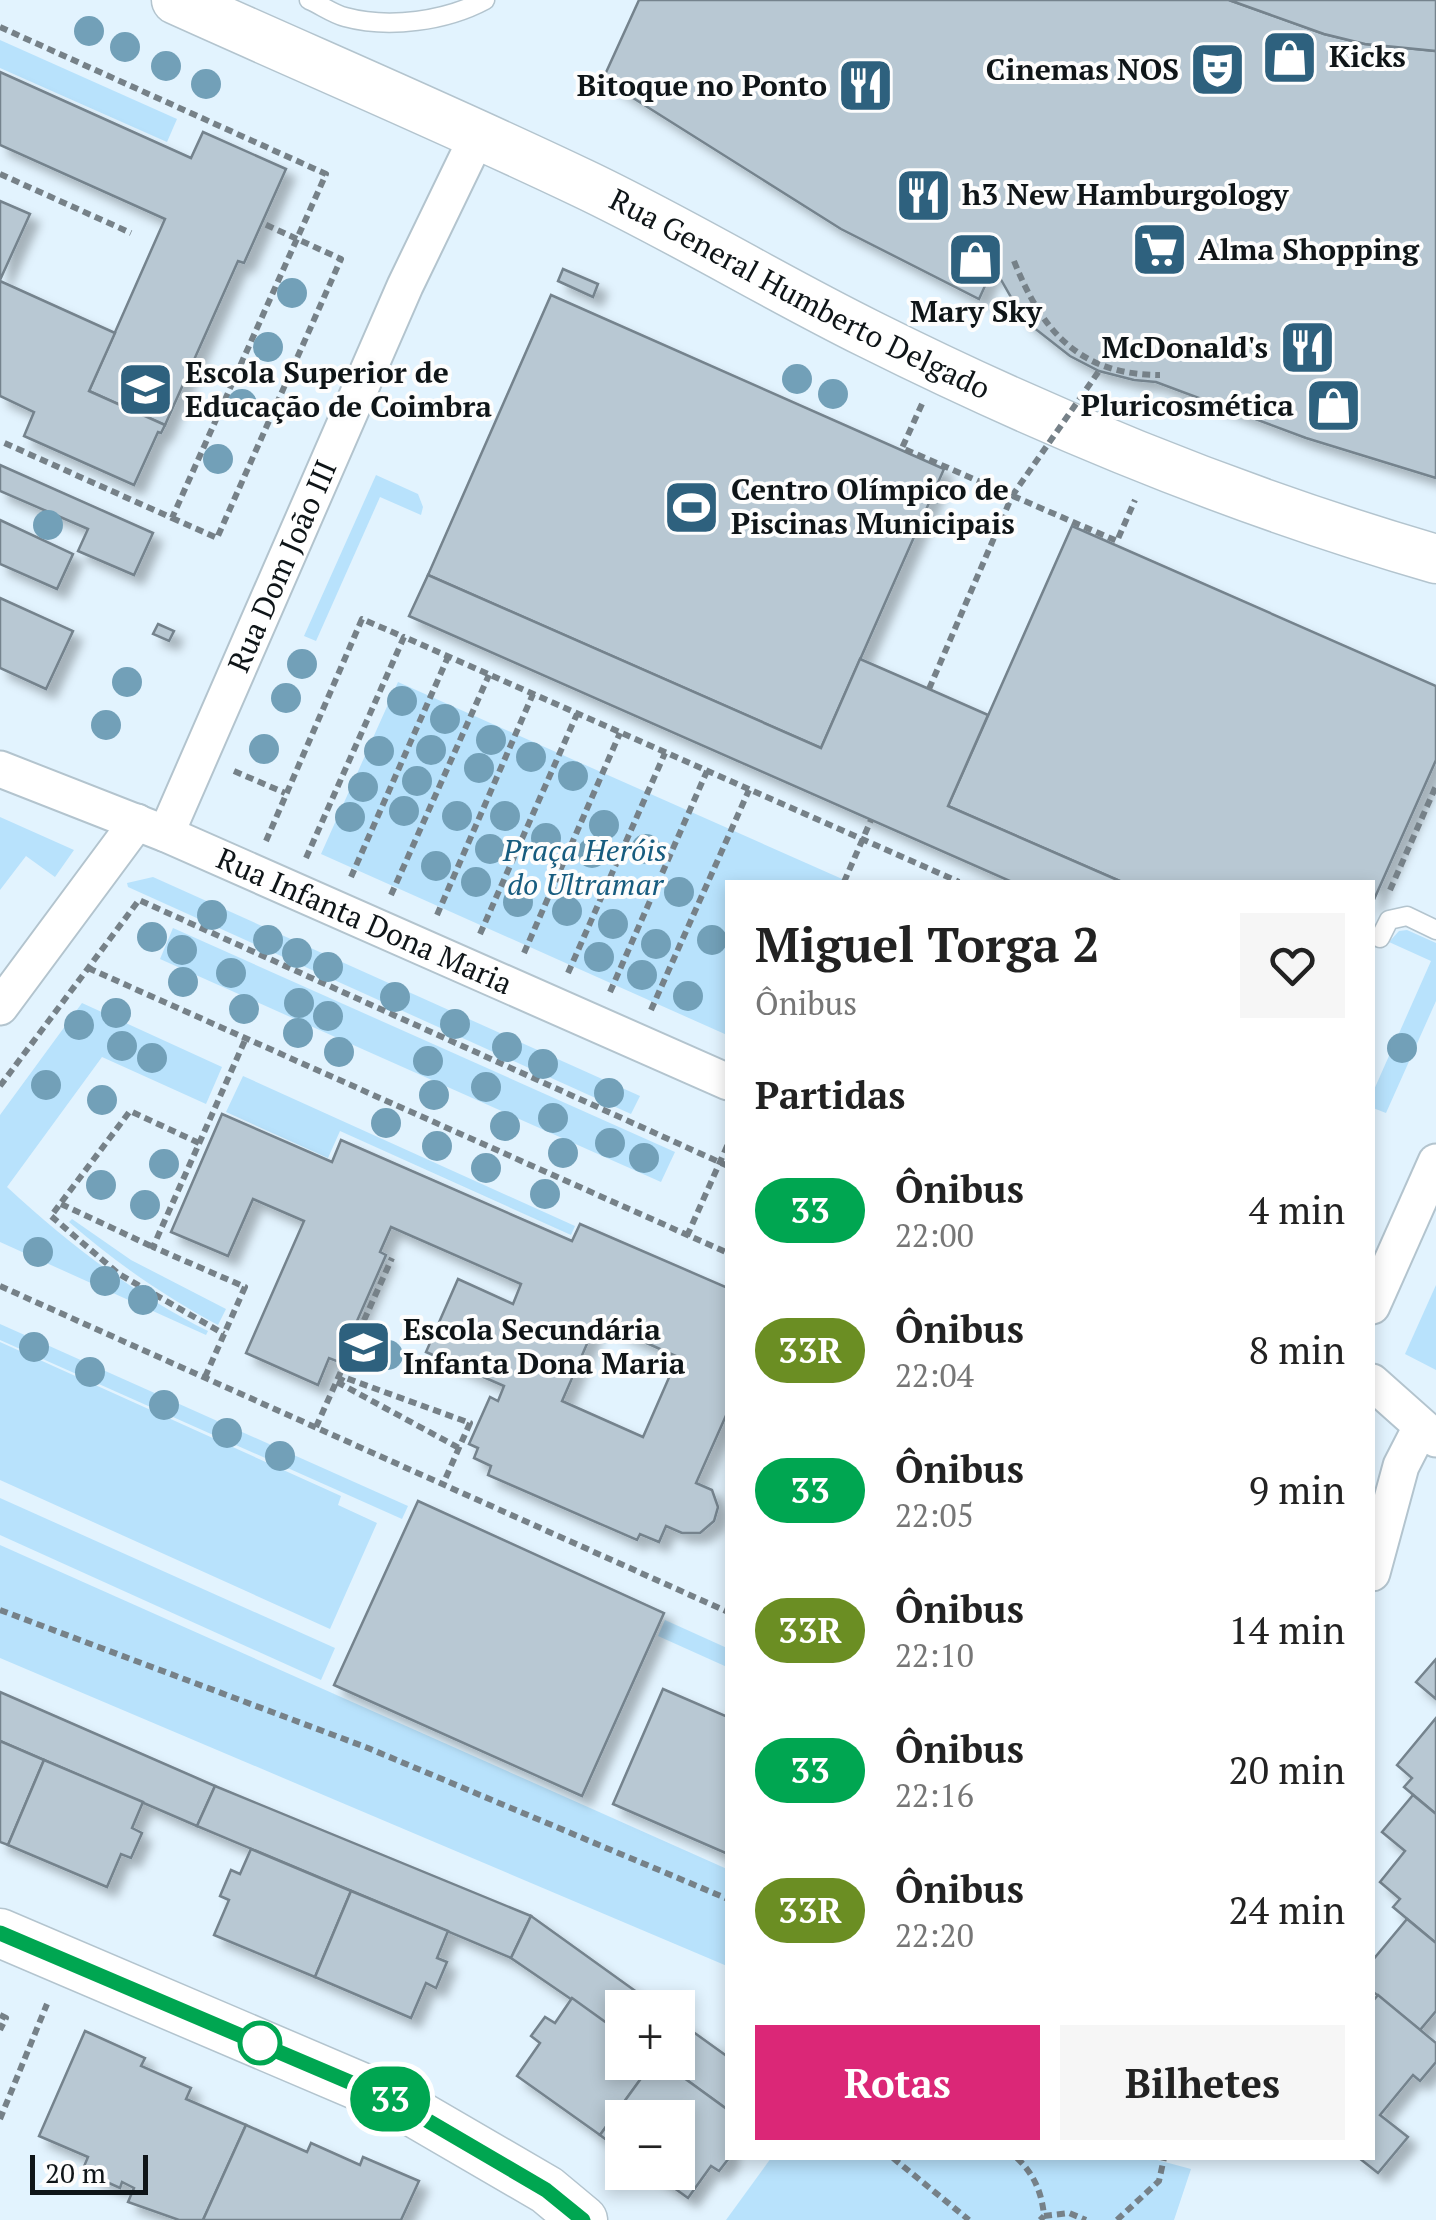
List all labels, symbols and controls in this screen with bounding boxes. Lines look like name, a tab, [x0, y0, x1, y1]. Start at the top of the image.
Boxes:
shop icon: Kicks	[1260, 27, 1320, 87]
place label: Kicks	[1329, 36, 1406, 76]
theatre icon: Cinemas NOS	[1188, 40, 1248, 100]
place label: Cinemas NOS	[986, 49, 1179, 89]
restaurant icon: Bitoque no Ponto	[836, 56, 896, 116]
place label: Bitoque no Ponto	[577, 65, 827, 105]
restaurant icon: h3 New Hamburgology	[893, 165, 953, 225]
place label: h3 New Hamburgology	[962, 174, 1290, 214]
street label: Rua General Humberto Delgado	[603, 179, 997, 408]
supermarket icon: Alma Shopping	[1129, 220, 1189, 280]
shop icon: Mary Sky	[946, 229, 1006, 289]
place label: Alma Shopping	[1198, 229, 1420, 269]
place label: Mary Sky	[910, 291, 1043, 331]
restaurant icon: McDonald's	[1277, 318, 1337, 378]
place label: McDonald's	[1101, 327, 1268, 367]
place label: Escola Superior de Educação de Coimbra	[185, 352, 492, 426]
school or university icon: Escola Superior de Educação de Coimbra	[116, 360, 176, 420]
shop icon: Pluricosmética	[1303, 376, 1363, 436]
place label: Pluricosmética	[1081, 385, 1294, 425]
street label: Rua Dom João III	[218, 454, 346, 678]
place label: Centro Olímpico de Piscinas Municipais	[731, 469, 1015, 543]
sports icon: Centro Olímpico de Piscinas Municipais	[662, 477, 722, 537]
park label: Praça Heróis do Ultramar	[502, 830, 667, 904]
street label: Rua Infanta Dona Maria	[211, 838, 519, 1003]
text: Miguel Torga 2	[755, 912, 1100, 976]
button: heart	[1240, 913, 1345, 1018]
text: Ônibus	[755, 982, 857, 1024]
text: Partidas	[755, 1070, 906, 1120]
text: Ônibus	[895, 1164, 1024, 1214]
text: 4 min	[1249, 1185, 1345, 1235]
text: 33	[790, 1187, 830, 1233]
text: 22:00	[895, 1214, 974, 1256]
text: Ônibus	[895, 1304, 1024, 1354]
place label: Escola Secundária Infanta Dona Maria	[403, 1309, 686, 1383]
school or university icon: Escola Secundária Infanta Dona Maria	[334, 1317, 394, 1377]
text: 8 min	[1249, 1325, 1345, 1375]
text: 33R	[778, 1327, 842, 1373]
text: 22:04	[895, 1354, 974, 1396]
text: Ônibus	[895, 1444, 1024, 1494]
text: 9 min	[1249, 1465, 1345, 1515]
text: 33	[790, 1467, 830, 1513]
text: 22:05	[895, 1494, 974, 1536]
text: Ônibus	[895, 1584, 1024, 1634]
text: 14 min	[1228, 1605, 1345, 1655]
text: 33R	[778, 1607, 842, 1653]
text: 22:10	[895, 1634, 974, 1676]
text: Ônibus	[895, 1724, 1024, 1774]
text: 20 min	[1228, 1745, 1345, 1795]
text: 33	[790, 1747, 830, 1793]
text: 22:16	[895, 1774, 974, 1816]
text: Ônibus	[895, 1864, 1024, 1914]
text: 24 min	[1228, 1885, 1345, 1935]
text: 33R	[778, 1887, 842, 1933]
text: 22:20	[895, 1914, 974, 1956]
map controls	[605, 1990, 695, 2190]
button: +	[605, 1990, 695, 2080]
unlabelled marker	[239, 2022, 281, 2064]
button: Rotas	[755, 2025, 1040, 2140]
button: Bilhetes	[1060, 2025, 1345, 2140]
line badge: 33	[345, 2066, 435, 2132]
text: 33	[370, 2076, 410, 2122]
button: −	[605, 2100, 695, 2190]
scale bar	[30, 2150, 148, 2194]
text: 20 m	[45, 2154, 106, 2191]

